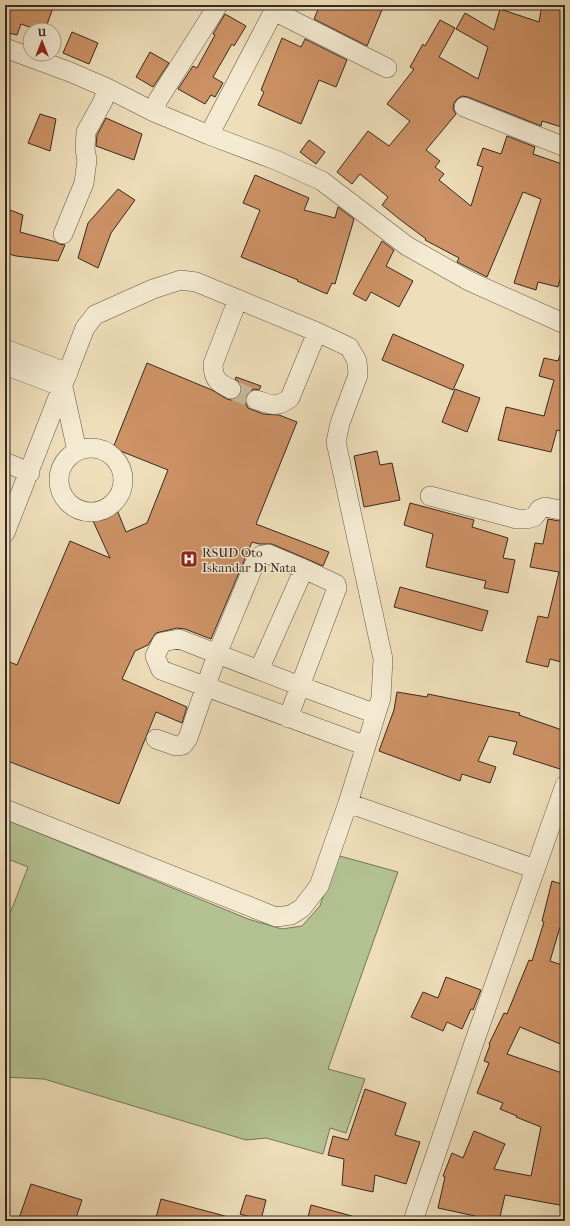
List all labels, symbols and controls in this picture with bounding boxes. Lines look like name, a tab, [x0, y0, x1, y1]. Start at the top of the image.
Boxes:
north arrow	[22, 22, 62, 62]
text: U	[37, 26, 47, 39]
place label: RSUD Oto Iskandar Di Nata	[202, 545, 297, 575]
hospital icon: RSUD Oto Iskandar Di Nata	[179, 549, 199, 569]

